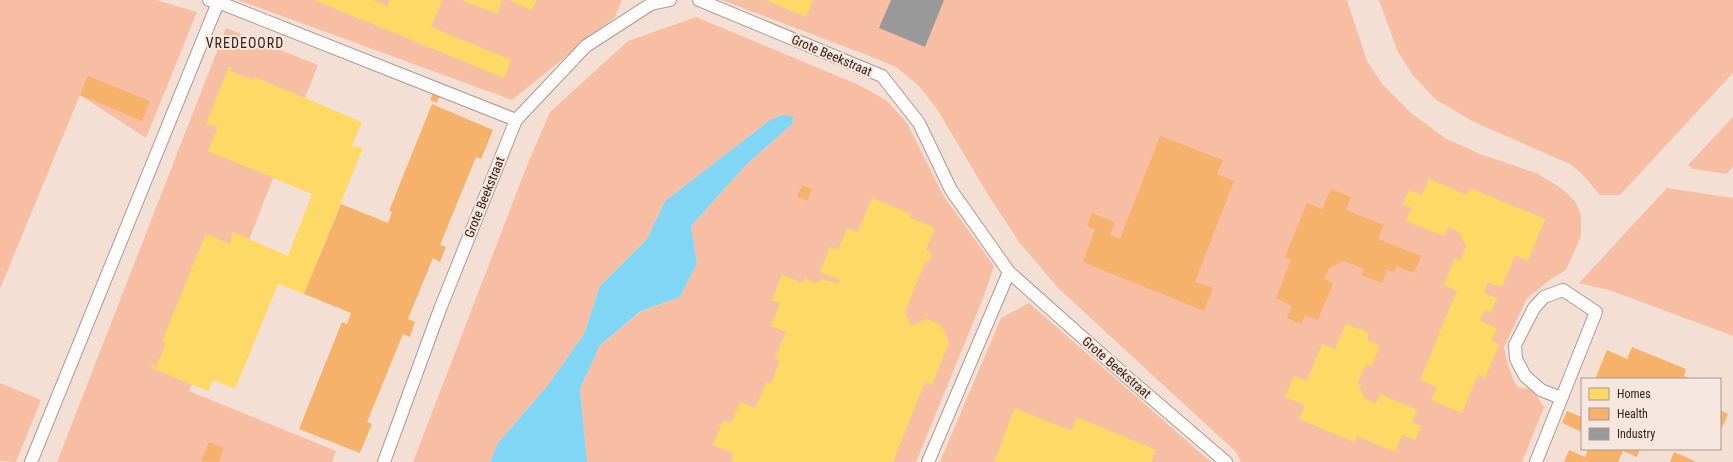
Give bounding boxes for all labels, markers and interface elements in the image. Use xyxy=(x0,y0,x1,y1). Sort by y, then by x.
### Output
street label: Grote Beekstraat xyxy=(789,32,874,79)
district label: VREDEOORD xyxy=(206,35,284,51)
street label: Grote Beekstraat xyxy=(461,154,508,240)
street label: Grote Beekstraat xyxy=(1079,334,1154,401)
legend xyxy=(1581,378,1721,450)
text: Homes xyxy=(1617,387,1651,401)
text: Health xyxy=(1617,407,1648,421)
text: Industry xyxy=(1617,427,1655,441)

